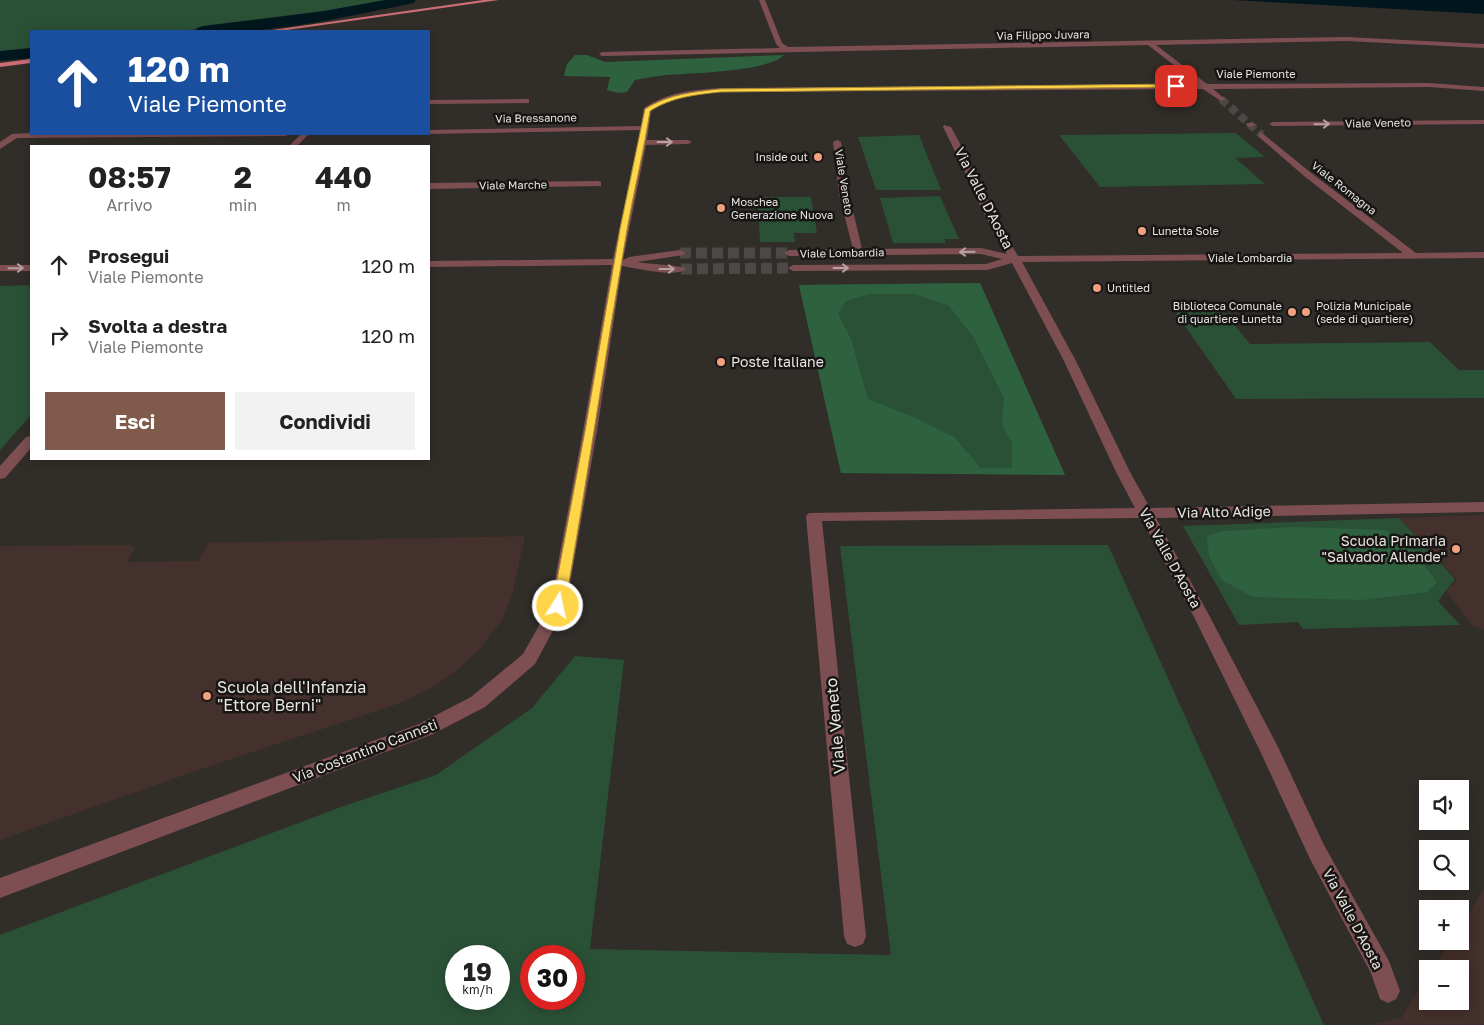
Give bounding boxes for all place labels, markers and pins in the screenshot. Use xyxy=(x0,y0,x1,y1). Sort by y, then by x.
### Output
pin xyxy=(1155,65,1197,107)
place label: Inside out xyxy=(755,150,808,163)
marker: Inside out xyxy=(812,151,824,163)
place label: Moschea Generazione Nuova xyxy=(731,195,833,221)
marker: Moschea Generazione Nuova xyxy=(715,202,727,214)
place label: Lunetta Sole xyxy=(1152,224,1219,237)
marker: Lunetta Sole xyxy=(1136,225,1148,237)
place label: Untitled xyxy=(1107,281,1150,294)
marker: Untitled xyxy=(1091,282,1103,294)
place label: Biblioteca Comunale di quartiere Lunetta xyxy=(1173,299,1282,325)
place label: Polizia Municipale (sede di quartiere) xyxy=(1316,299,1413,325)
marker: Biblioteca Comunale di quartiere Lunetta xyxy=(1286,306,1298,318)
marker: Polizia Municipale (sede di quartiere) xyxy=(1300,306,1312,318)
place label: Poste Italiane xyxy=(731,353,824,370)
marker: Poste Italiane xyxy=(715,356,727,368)
place label: Scuola Primaria "Salvador Allende" xyxy=(1321,532,1446,565)
marker: Scuola Primaria "Salvador Allende" xyxy=(1450,543,1462,555)
place label: Scuola dell'Infanzia "Ettore Berni" xyxy=(217,677,366,715)
marker: Scuola dell'Infanzia "Ettore Berni" xyxy=(201,690,213,702)

